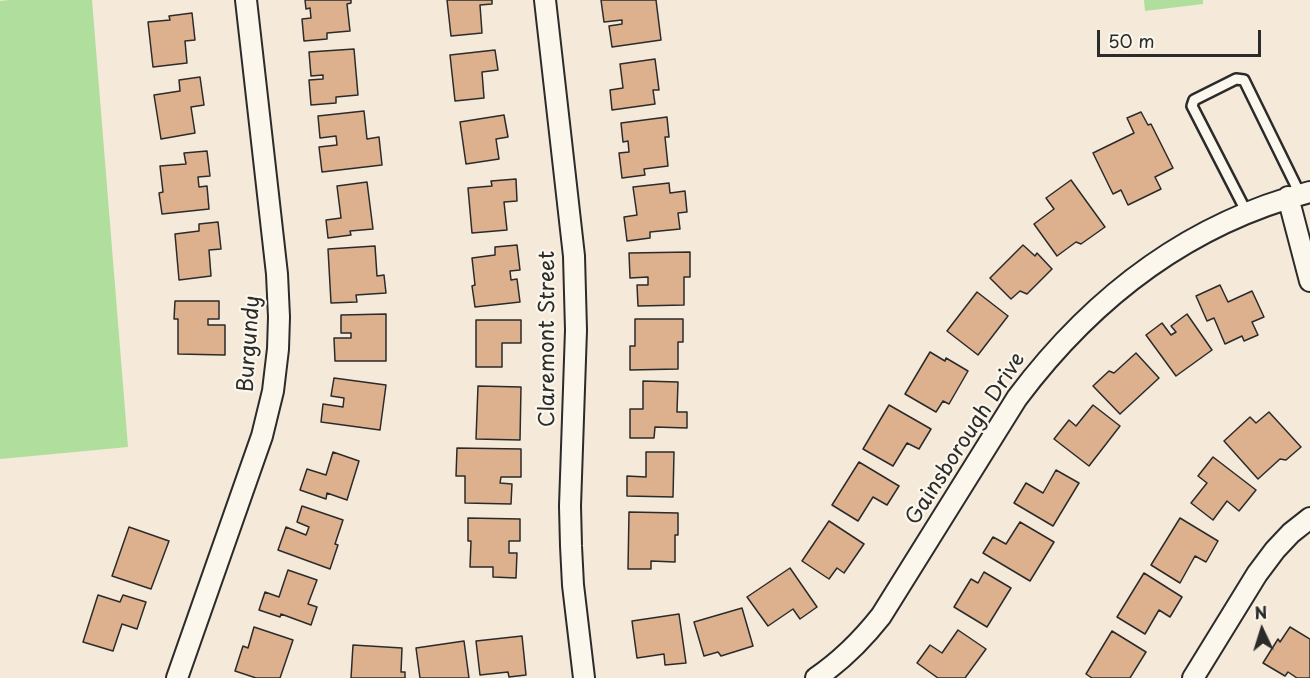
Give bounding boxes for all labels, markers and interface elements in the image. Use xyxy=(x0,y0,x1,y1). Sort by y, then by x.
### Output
scale bar xyxy=(1100,18,1264,56)
text: 50 m xyxy=(1108,27,1155,54)
street label: Claremont Street xyxy=(535,251,561,427)
street label: Burgundy xyxy=(234,295,266,393)
street label: Gainsborough Drive xyxy=(901,348,1031,530)
north arrow xyxy=(1232,600,1292,660)
text: N xyxy=(1254,600,1268,624)

